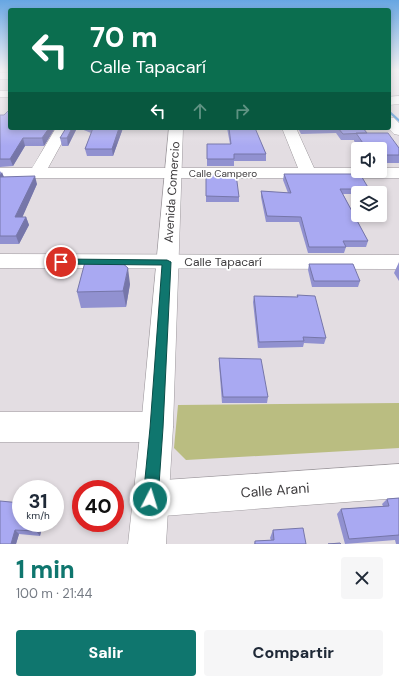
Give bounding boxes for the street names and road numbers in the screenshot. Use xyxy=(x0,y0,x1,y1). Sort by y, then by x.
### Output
street label: Avenida Comercio xyxy=(160,141,184,243)
street label: Calle Campero xyxy=(189,167,257,180)
street label: Calle Tapacarí xyxy=(184,254,262,270)
street label: Calle Arani xyxy=(240,479,310,501)

